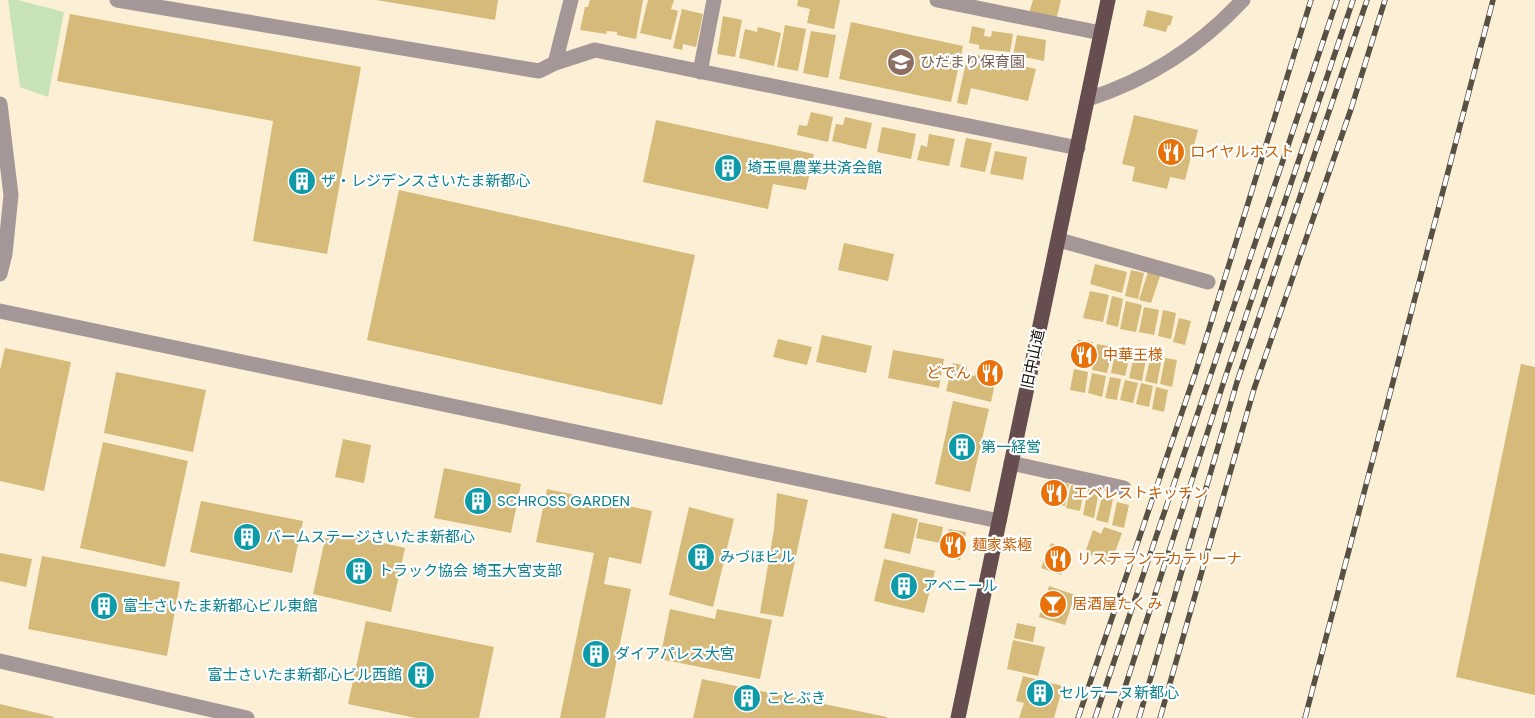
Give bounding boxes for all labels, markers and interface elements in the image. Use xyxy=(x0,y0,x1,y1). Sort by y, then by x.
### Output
school or university icon: ひだまり保育園 xyxy=(886,47,916,77)
place label: ひだまり保育園 xyxy=(920,51,1025,72)
restaurant icon: ロイヤルホスト xyxy=(1156,137,1186,167)
place label: ロイヤルホスト xyxy=(1190,141,1295,162)
building icon: 埼玉県農業共済会館 xyxy=(713,153,743,183)
place label: 埼玉県農業共済会館 xyxy=(747,157,882,178)
building icon: ザ・レジデンスさいたま新都心 xyxy=(287,166,317,196)
place label: ザ・レジデンスさいたま新都心 xyxy=(321,170,530,191)
street label: 旧中山道 xyxy=(1016,327,1049,390)
restaurant icon: 中華王様 xyxy=(1069,340,1099,370)
place label: 中華王様 xyxy=(1103,344,1163,365)
restaurant icon: どでん xyxy=(975,358,1005,388)
place label: どでん xyxy=(926,362,971,383)
building icon: 第一経営 xyxy=(947,432,977,462)
place label: 第一経営 xyxy=(981,436,1041,457)
restaurant icon: エベレストキッチン xyxy=(1039,478,1069,508)
place label: エベレストキッチン xyxy=(1073,482,1208,503)
building icon: SCHROSS GARDEN xyxy=(463,486,493,516)
place label: SCHROSS GARDEN xyxy=(497,490,630,511)
building icon: バームステージさいたま新都心 xyxy=(232,522,262,552)
place label: バームステージさいたま新都心 xyxy=(266,526,475,547)
restaurant icon: 麺家紫極 xyxy=(938,530,968,560)
place label: 麺家紫極 xyxy=(972,534,1032,555)
building icon: みづほビル xyxy=(686,542,716,572)
restaurant icon: リステランテカテリーナ xyxy=(1043,544,1073,574)
place label: みづほビル xyxy=(720,546,795,567)
place label: リステランテカテリーナ xyxy=(1077,548,1242,569)
building icon: トラック協会 埼玉大宮支部 xyxy=(344,556,374,586)
place label: トラック協会 埼玉大宮支部 xyxy=(378,560,562,581)
building icon: アベニール xyxy=(889,571,919,601)
place label: アベニール xyxy=(923,575,998,596)
bar icon: 居酒屋たくみ xyxy=(1038,589,1068,619)
building icon: 富士さいたま新都心ビル東館 xyxy=(89,591,119,621)
place label: 居酒屋たくみ xyxy=(1072,593,1163,614)
place label: 富士さいたま新都心ビル東館 xyxy=(123,595,318,616)
building icon: ダイアパレス大宮 xyxy=(581,639,611,669)
place label: ダイアパレス大宮 xyxy=(615,643,735,664)
building icon: 富士さいたま新都心ビル西館 xyxy=(406,660,436,690)
place label: 富士さいたま新都心ビル西館 xyxy=(207,664,402,685)
building icon: セルテーヌ新都心 xyxy=(1025,678,1055,708)
place label: セルテーヌ新都心 xyxy=(1059,682,1179,703)
building icon: ことぶき xyxy=(732,683,762,713)
place label: ことぶき xyxy=(766,687,826,708)

